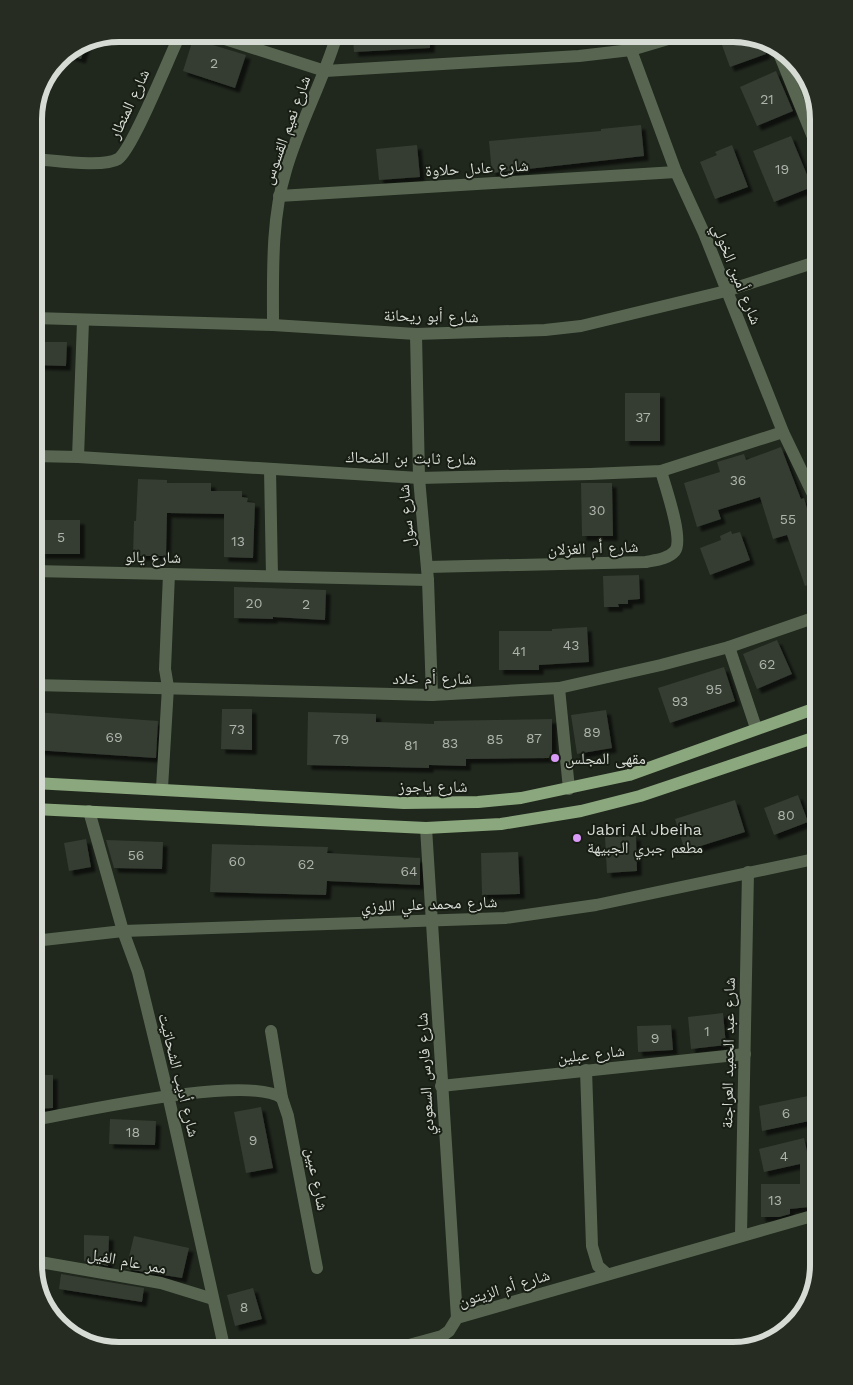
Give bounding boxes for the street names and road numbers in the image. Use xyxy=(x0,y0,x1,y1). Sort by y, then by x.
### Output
street label: شارع المنطار xyxy=(104,66,154,143)
street label: شارع نعيم القسوس xyxy=(258,73,315,187)
street label: شارع عادل حلاوة xyxy=(425,156,529,181)
street label: شارع أمين الخولي xyxy=(705,221,766,328)
street label: شارع أبو ريحانة xyxy=(383,306,479,327)
street label: شارع ثابت بن الضحاك xyxy=(345,447,477,470)
street label: شارع سول xyxy=(394,483,419,548)
street label: شارع أم الغزلان xyxy=(547,537,639,560)
street label: شارع يالو xyxy=(125,547,181,568)
street label: شارع أم خلاد xyxy=(392,669,472,689)
street label: شارع ياجوز xyxy=(397,777,468,797)
street label: شارع محمد علي اللوزي xyxy=(360,892,498,919)
street label: شارع عبد الحميد العراجنة xyxy=(717,977,740,1129)
street label: شارع أديب الشحاتيت xyxy=(153,1011,204,1139)
street label: شارع فارس السعودي xyxy=(412,1012,441,1136)
street label: شارع عبلين xyxy=(556,1041,626,1068)
street label: شارع عبين xyxy=(301,1146,332,1212)
street label: ممر عام الفيل xyxy=(86,1244,168,1279)
street label: شارع أم الزيتون xyxy=(456,1265,552,1312)

